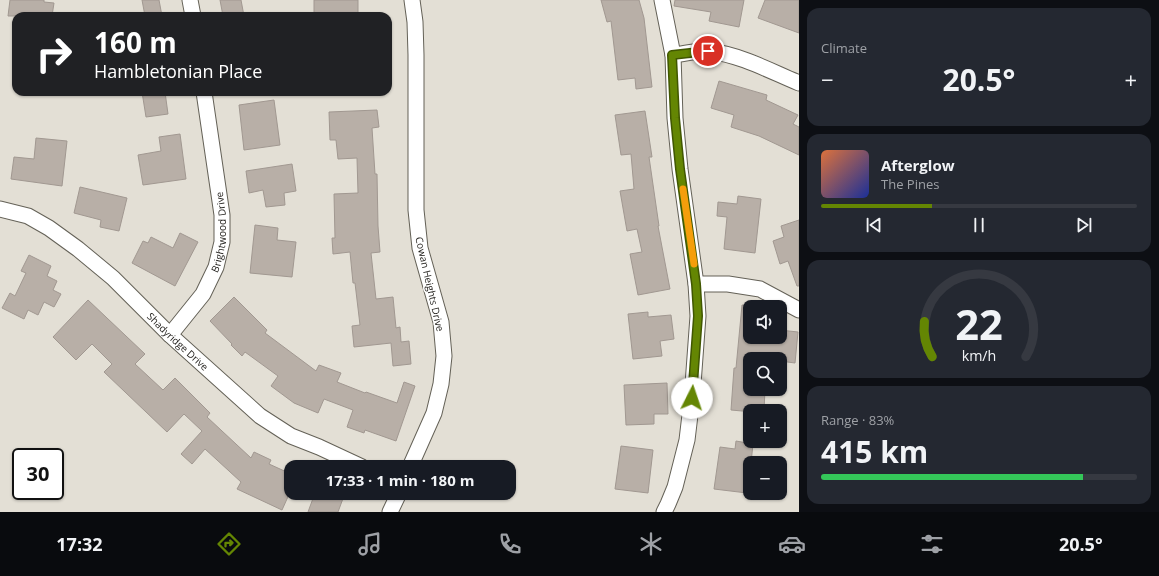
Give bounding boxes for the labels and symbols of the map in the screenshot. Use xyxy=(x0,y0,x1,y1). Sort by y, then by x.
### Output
pin xyxy=(691,34,725,68)
street label: Brightwood Drive xyxy=(207,191,229,275)
street label: Cowan Heights Drive xyxy=(412,235,448,333)
street label: Shadyridge Drive xyxy=(144,309,212,374)
position arrow xyxy=(671,377,713,419)
speed limit sign: 30 xyxy=(12,448,64,500)

